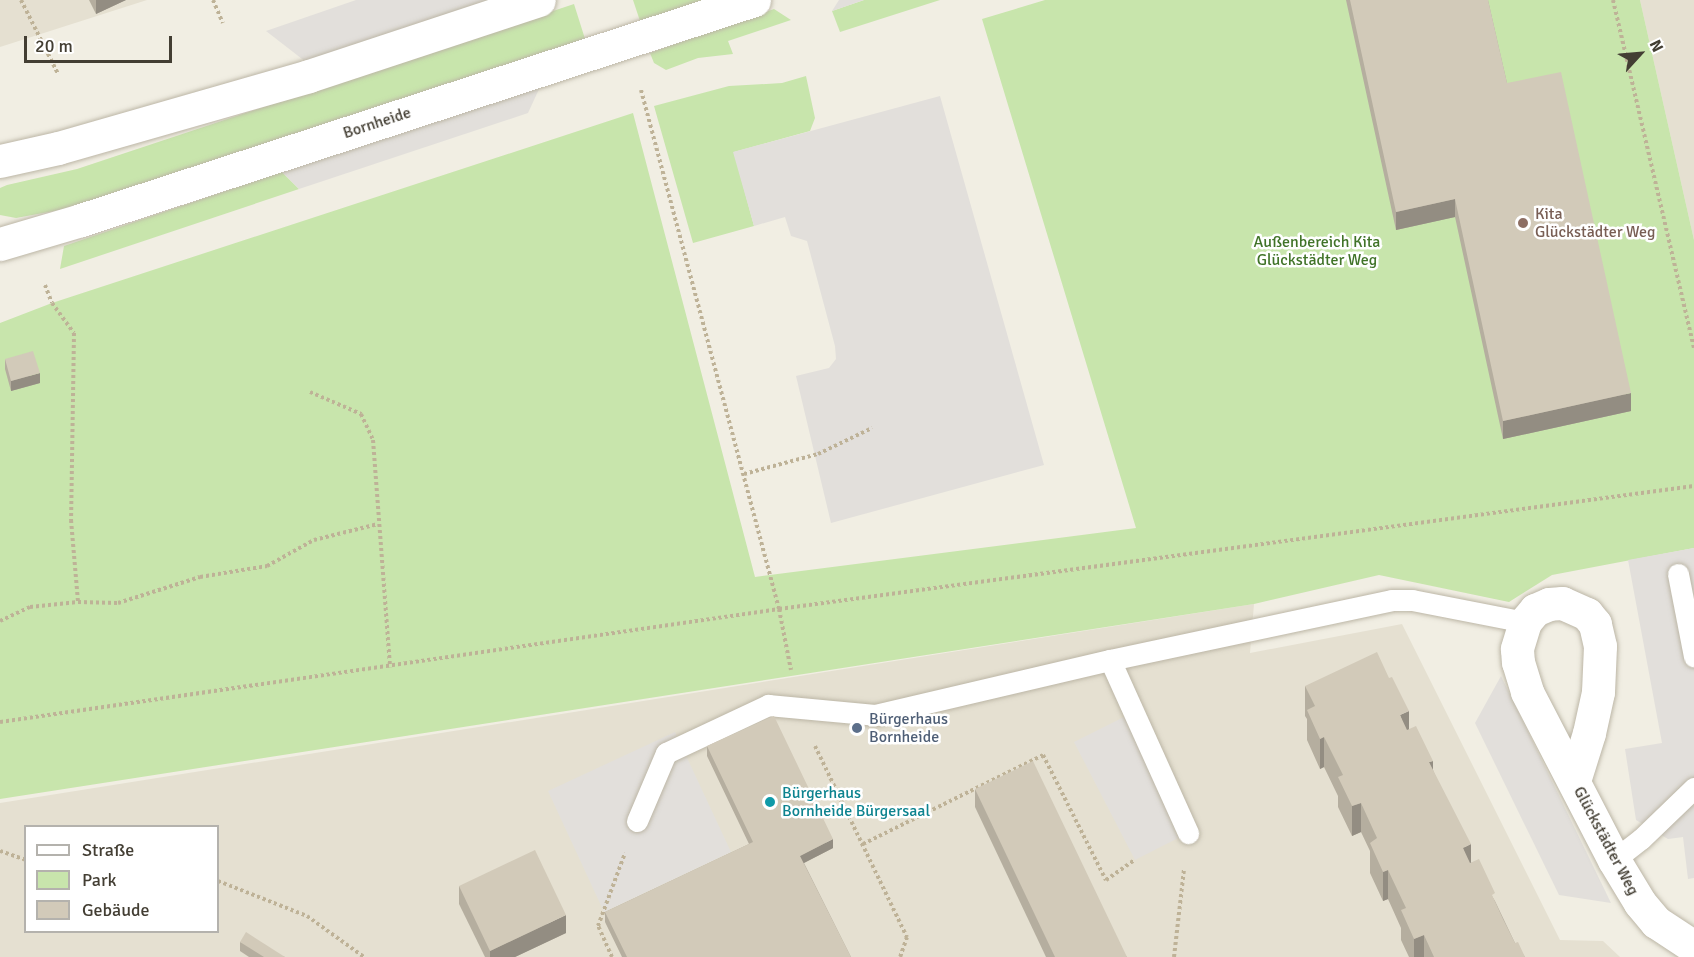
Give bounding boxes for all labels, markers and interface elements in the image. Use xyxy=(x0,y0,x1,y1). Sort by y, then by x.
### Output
scale bar xyxy=(27,24,176,62)
north arrow xyxy=(1610,24,1670,84)
text: 20 m xyxy=(35,35,73,57)
text: N xyxy=(1645,37,1668,55)
street label: Bornheide xyxy=(341,103,413,143)
place label: Kita Glückstädter Weg xyxy=(1535,204,1656,242)
marker: Kita Glückstädter Weg xyxy=(1516,216,1530,230)
park label: Außenbereich Kita Glückstädter Weg xyxy=(1254,232,1380,270)
place label: Bürgerhaus Bornheide xyxy=(869,709,948,747)
marker: Bürgerhaus Bornheide xyxy=(850,721,864,735)
place label: Bürgerhaus Bornheide Bürgersaal xyxy=(782,783,930,821)
street label: Glückstädter Weg xyxy=(1569,783,1643,899)
marker: Bürgerhaus Bornheide Bürgersaal xyxy=(763,795,777,809)
legend xyxy=(24,825,219,933)
text: Straße xyxy=(82,839,134,861)
text: Park xyxy=(82,869,117,891)
text: Gebäude xyxy=(82,899,150,921)

